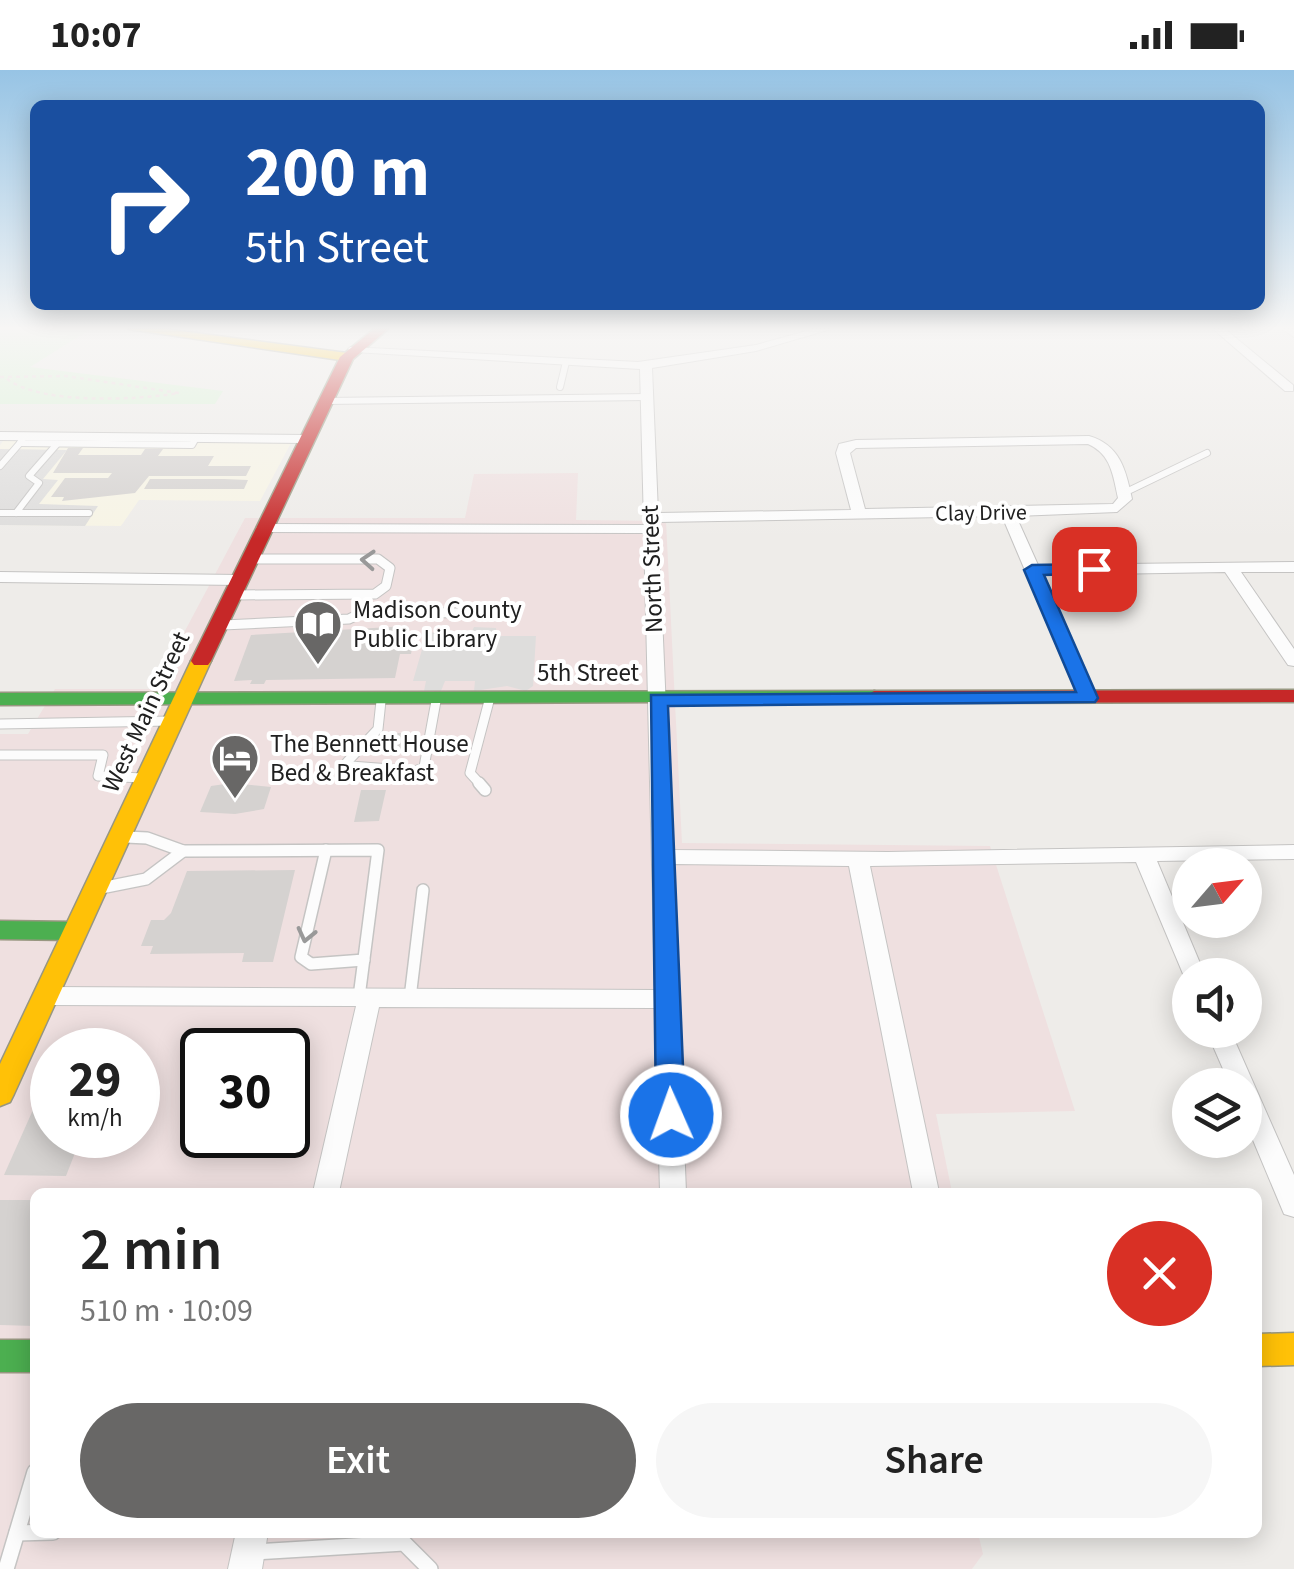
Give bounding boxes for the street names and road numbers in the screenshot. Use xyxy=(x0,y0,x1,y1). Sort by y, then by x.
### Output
street label: Clay Drive xyxy=(935,496,1027,530)
street label: North Street xyxy=(632,504,672,634)
street label: West Main Street xyxy=(93,625,199,798)
street label: 5th Street xyxy=(537,655,640,691)

